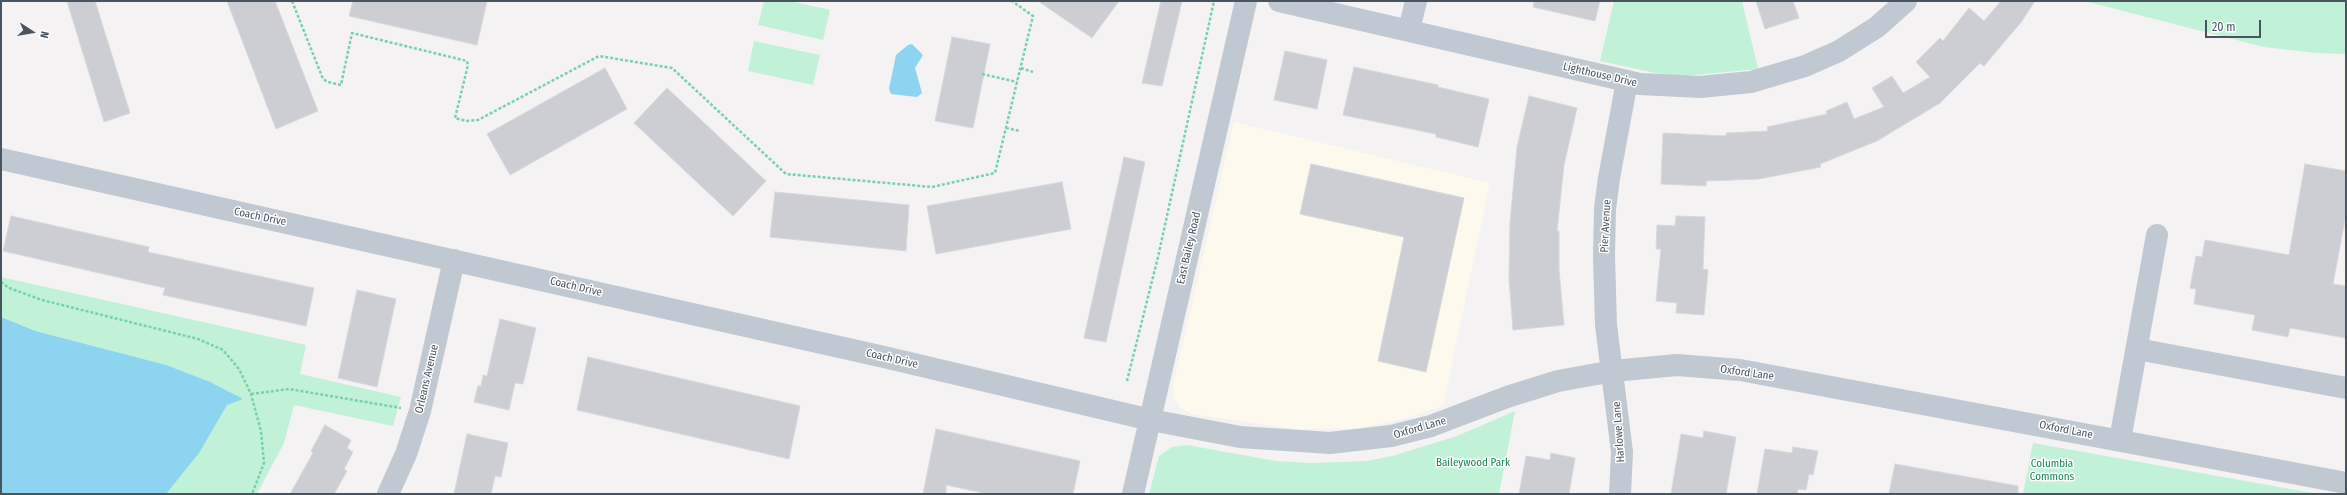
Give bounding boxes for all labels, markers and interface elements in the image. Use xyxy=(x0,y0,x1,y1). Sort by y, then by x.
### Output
north arrow xyxy=(12,12,52,52)
scale bar xyxy=(2207,12,2263,38)
text: 20 m xyxy=(2212,20,2236,34)
text: N xyxy=(37,30,51,39)
street label: Lighthouse Drive xyxy=(1562,60,1638,90)
street label: Pier Avenue xyxy=(1598,199,1614,253)
street label: Coach Drive xyxy=(233,205,287,229)
street label: East Bailey Road xyxy=(1174,210,1204,286)
street label: Coach Drive xyxy=(549,275,603,299)
street label: Orleans Avenue xyxy=(413,343,441,415)
street label: Coach Drive xyxy=(865,347,919,371)
street label: Oxford Lane xyxy=(1719,363,1775,383)
street label: Harlowe Lane xyxy=(1610,401,1628,463)
street label: Oxford Lane xyxy=(1392,414,1448,442)
street label: Oxford Lane xyxy=(2038,418,2094,442)
park label: Baileywood Park xyxy=(1436,456,1510,470)
park label: Columbia Commons xyxy=(2030,457,2074,483)

